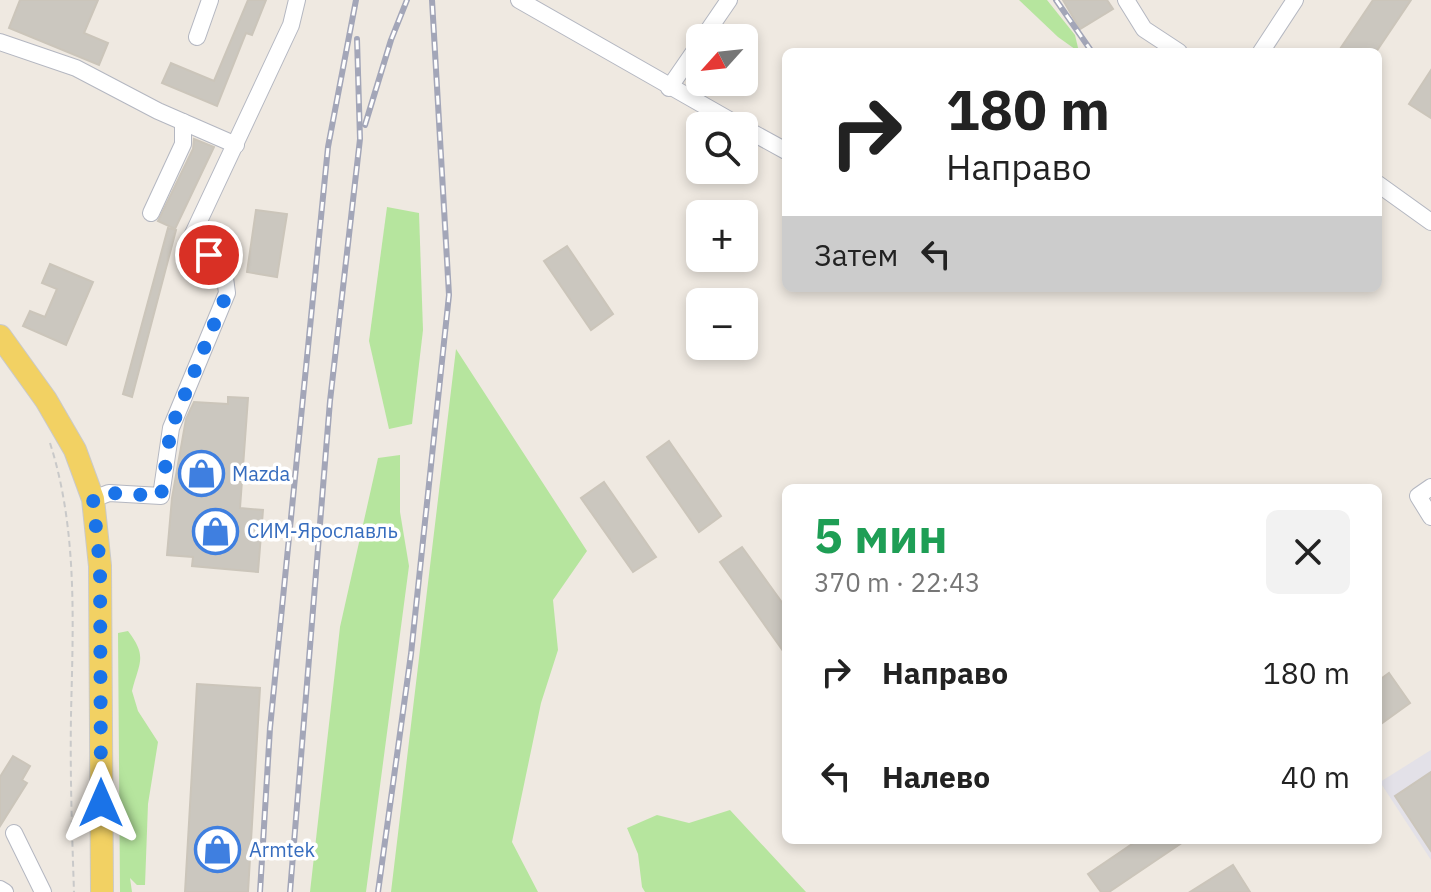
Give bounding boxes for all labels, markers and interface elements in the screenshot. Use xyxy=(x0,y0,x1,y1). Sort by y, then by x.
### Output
north arrow xyxy=(686,24,758,96)
map controls xyxy=(686,24,758,360)
text: 180 m xyxy=(946,73,1110,145)
icon: right xyxy=(814,80,918,184)
button: search xyxy=(686,112,758,184)
text: Направо xyxy=(946,143,1092,190)
button: + xyxy=(686,200,758,272)
pin xyxy=(175,221,243,289)
icon: left xyxy=(914,232,958,276)
icon: arrive xyxy=(187,233,231,277)
text: Затем xyxy=(814,235,898,274)
button: − xyxy=(686,288,758,360)
shop icon: Mazda xyxy=(177,450,225,498)
place label: Mazda xyxy=(232,460,291,487)
text: 5 мин xyxy=(814,504,948,566)
shop icon: СИМ-Ярославль xyxy=(192,507,240,555)
button: close xyxy=(1266,510,1350,594)
place label: СИМ-Ярославль xyxy=(247,517,398,544)
text: 370 m · 22:43 xyxy=(814,565,980,599)
icon: right xyxy=(814,650,858,694)
text: Направо xyxy=(882,653,1008,692)
text: 180 m xyxy=(1263,653,1350,692)
icon: left xyxy=(814,754,858,798)
text: Налево xyxy=(882,757,990,796)
text: 40 m xyxy=(1281,757,1350,796)
position arrow xyxy=(59,761,143,845)
shop icon: Armtek xyxy=(194,826,242,874)
place label: Armtek xyxy=(249,836,316,863)

